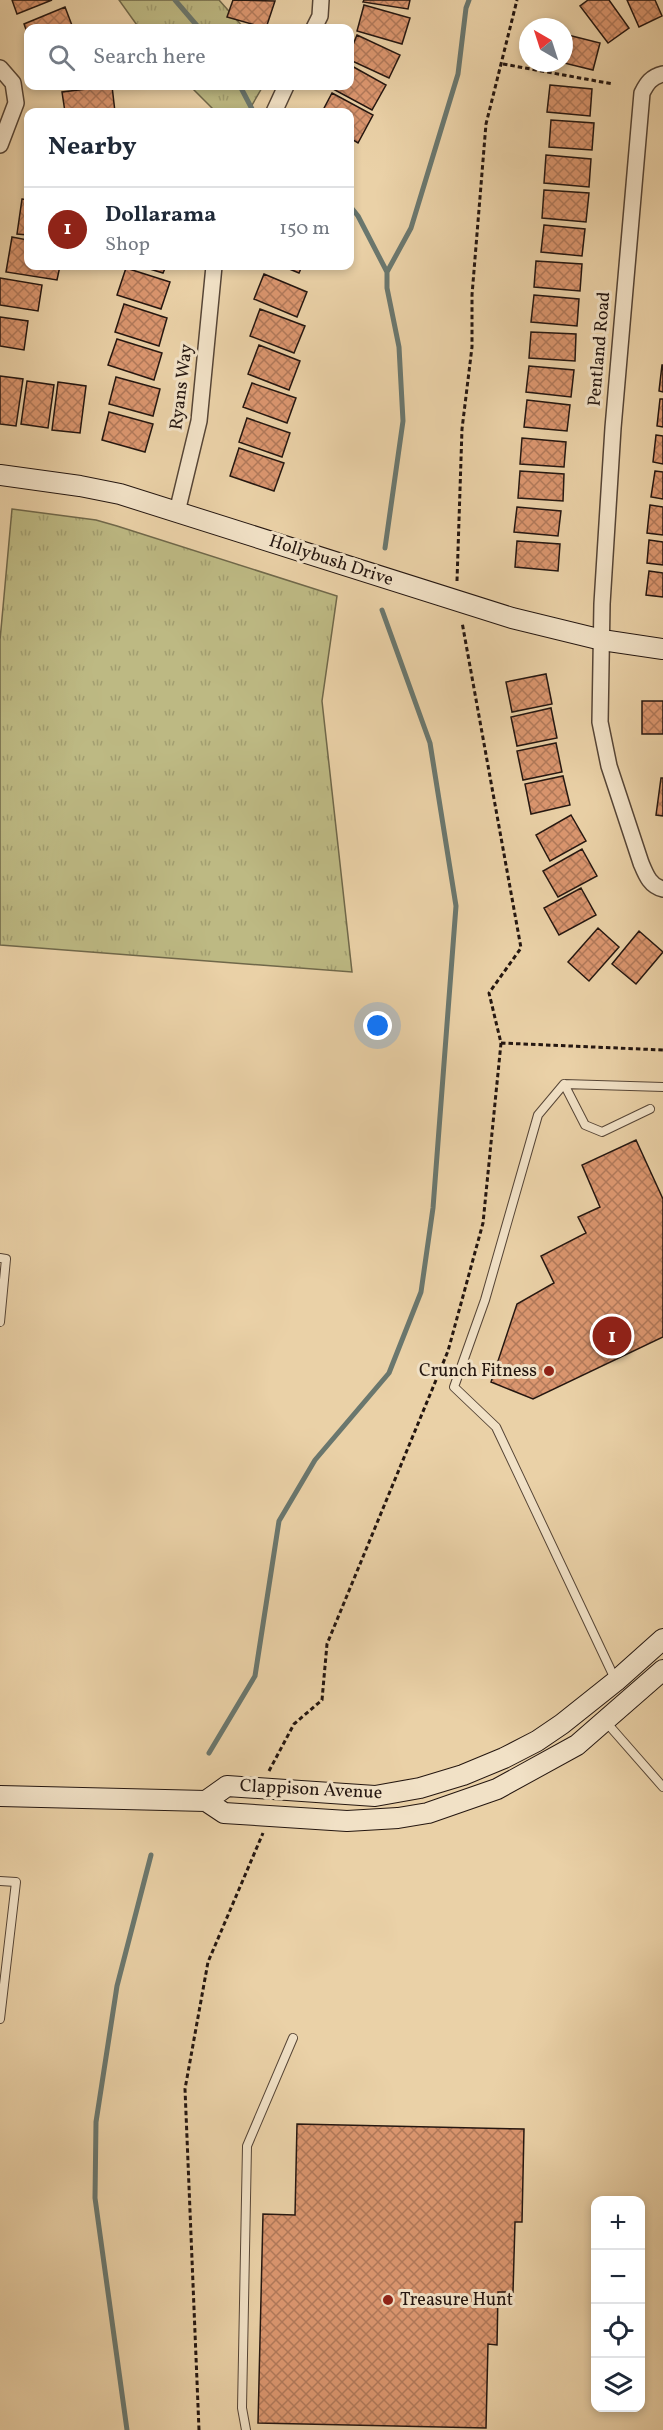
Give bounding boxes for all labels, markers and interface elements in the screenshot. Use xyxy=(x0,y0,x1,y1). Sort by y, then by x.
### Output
north arrow xyxy=(519,18,573,72)
search box xyxy=(24,24,354,90)
icon: search xyxy=(45,41,78,74)
text: Search here xyxy=(93,42,206,73)
text: Nearby xyxy=(48,129,137,165)
text: Dollarama xyxy=(105,200,216,231)
text: 1 xyxy=(63,215,72,243)
text: 150 m xyxy=(279,215,330,243)
text: Shop xyxy=(105,231,150,259)
street label: Pentland Road xyxy=(583,291,617,407)
street label: Ryans Way xyxy=(164,342,200,432)
street label: Hollybush Drive xyxy=(266,529,396,593)
your location xyxy=(363,1011,392,1040)
pin: 1 xyxy=(592,1314,632,1358)
place label: Crunch Fitness xyxy=(419,1359,537,1384)
marker: Crunch Fitness xyxy=(542,1364,556,1378)
street label: Clappison Avenue xyxy=(239,1774,383,1806)
map controls xyxy=(591,2196,645,2412)
button: + xyxy=(591,2196,645,2250)
button: − xyxy=(591,2250,645,2304)
place label: Treasure Hunt xyxy=(400,2288,513,2313)
marker: Treasure Hunt xyxy=(381,2293,395,2307)
button: locate xyxy=(591,2304,645,2358)
button: layers xyxy=(591,2358,645,2412)

